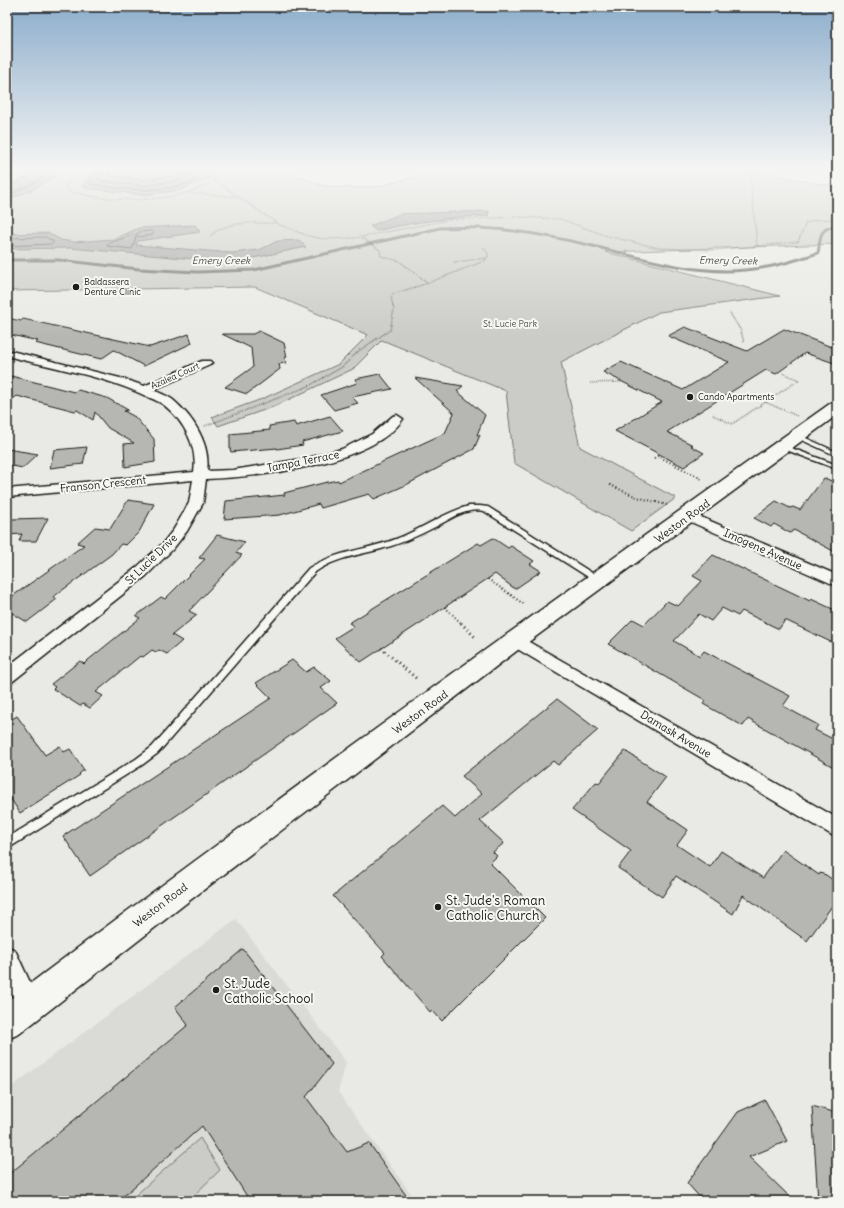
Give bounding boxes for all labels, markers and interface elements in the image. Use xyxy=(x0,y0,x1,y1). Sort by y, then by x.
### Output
water label: Emery Creek xyxy=(699,253,758,268)
water label: Emery Creek xyxy=(192,254,251,267)
place label: Baldassera Denture Clinic xyxy=(84,276,141,297)
marker: Baldassera Denture Clinic xyxy=(71,282,81,292)
park label: St. Lucie Park xyxy=(483,318,537,329)
street label: Azalea Court xyxy=(149,360,201,391)
place label: Cando Apartments xyxy=(698,391,774,402)
marker: Cando Apartments xyxy=(685,392,695,402)
street label: Tampa Terrace xyxy=(266,447,340,475)
street label: Franson Crescent xyxy=(59,472,147,495)
street label: Weston Road xyxy=(652,496,713,546)
street label: Imogene Avenue xyxy=(722,525,804,573)
street label: St Lucie Drive xyxy=(122,531,180,587)
street label: Weston Road xyxy=(390,687,451,737)
street label: Damask Avenue xyxy=(638,707,714,761)
street label: Weston Road xyxy=(130,879,191,930)
place label: St. Jude's Roman Catholic Church xyxy=(446,892,546,924)
marker: St. Jude's Roman Catholic Church xyxy=(433,902,443,912)
place label: St. Jude Catholic School xyxy=(224,975,313,1007)
marker: St. Jude Catholic School xyxy=(211,985,221,995)

